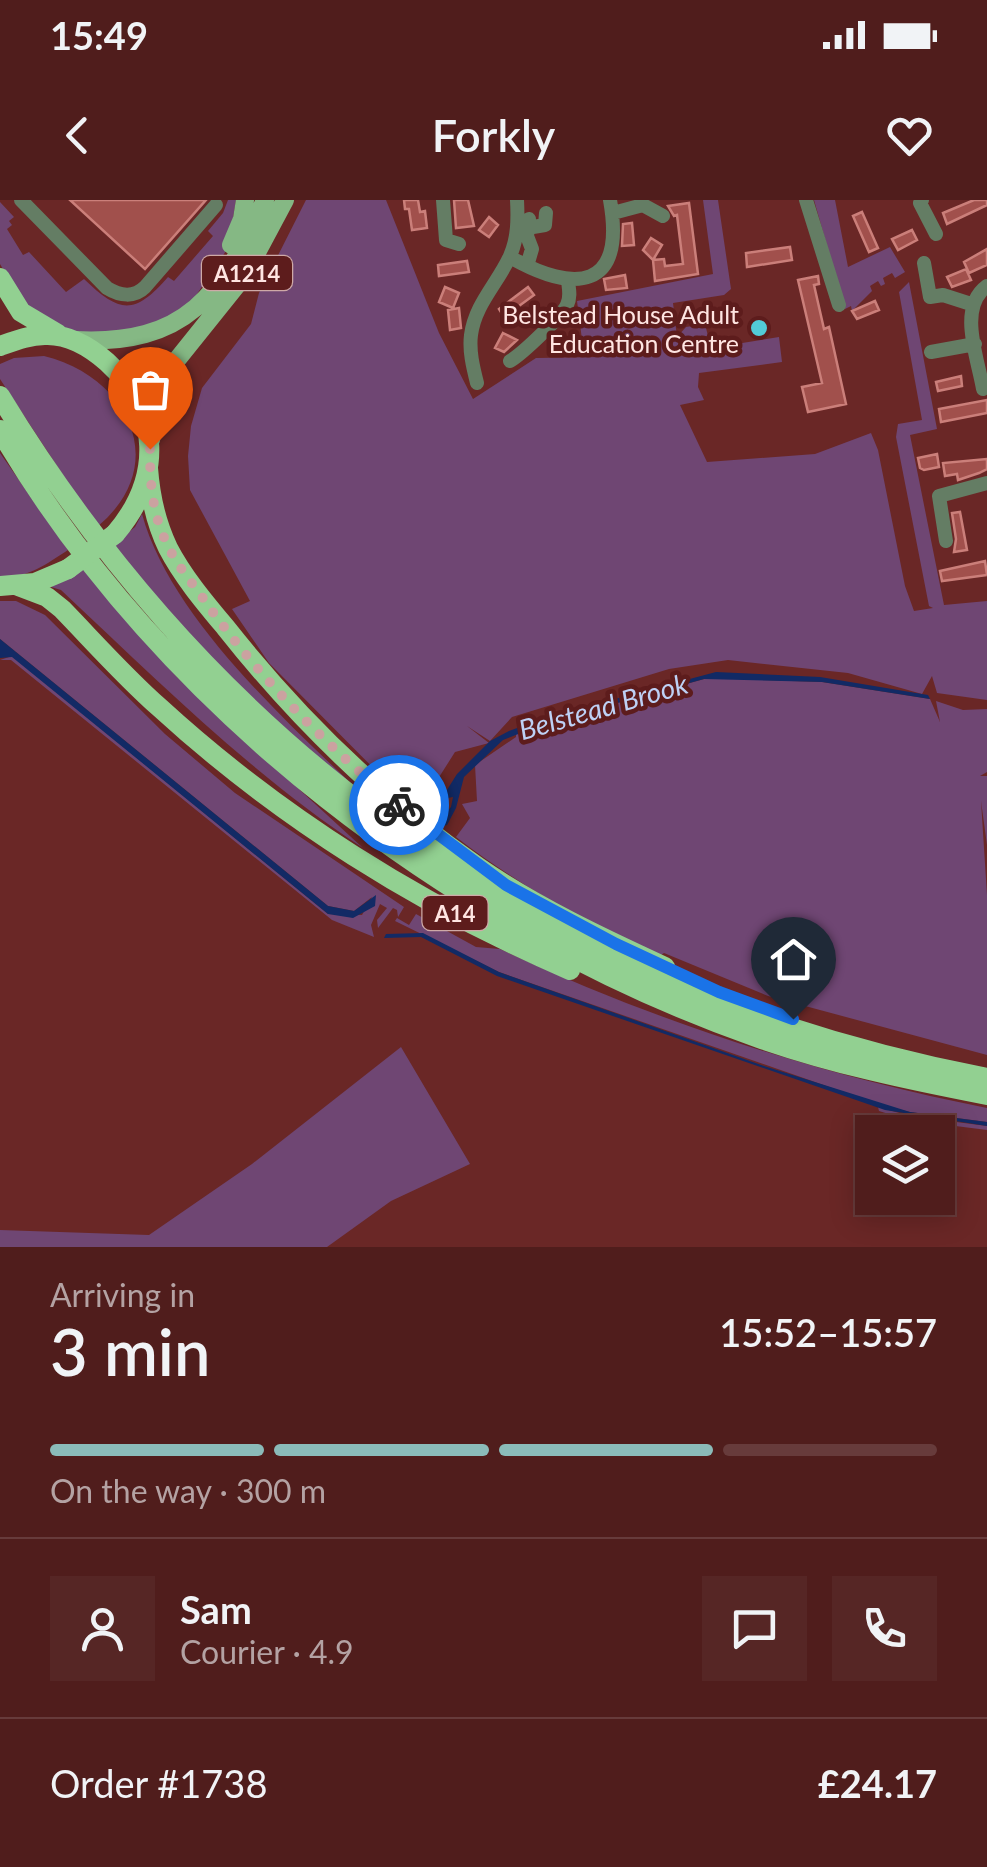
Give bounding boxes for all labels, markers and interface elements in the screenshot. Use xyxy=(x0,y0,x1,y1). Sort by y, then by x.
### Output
text: 15:49 xyxy=(50,12,148,58)
icon: back xyxy=(50,108,105,163)
text: Forkly xyxy=(432,108,555,162)
icon: heart xyxy=(882,108,937,163)
road number: A1214 xyxy=(202,256,292,290)
place label: Belstead House Adult Education Centre xyxy=(502,299,739,358)
marker: Belstead House Adult Education Centre xyxy=(748,317,770,339)
pin xyxy=(108,347,193,450)
icon: bag xyxy=(123,362,178,417)
water label: Belstead Brook xyxy=(515,665,692,746)
courier xyxy=(349,755,449,855)
icon: bike xyxy=(372,778,427,833)
road number: A14 xyxy=(422,896,488,930)
pin xyxy=(751,917,836,1020)
icon: home xyxy=(766,932,821,987)
map controls xyxy=(855,1115,955,1215)
button: layers xyxy=(855,1115,955,1215)
text: Arriving in xyxy=(50,1275,195,1314)
text: 15:52–15:57 xyxy=(719,1309,937,1355)
text: 3 min xyxy=(50,1312,210,1390)
text: On the way · 300 m xyxy=(50,1471,326,1510)
button: person xyxy=(50,1576,155,1681)
button: chat xyxy=(702,1576,807,1681)
button: phone xyxy=(832,1576,937,1681)
text: Sam xyxy=(180,1586,252,1632)
text: Courier · 4.9 xyxy=(180,1632,354,1671)
text: Order #1738 xyxy=(50,1760,267,1806)
text: £24.17 xyxy=(818,1760,937,1806)

